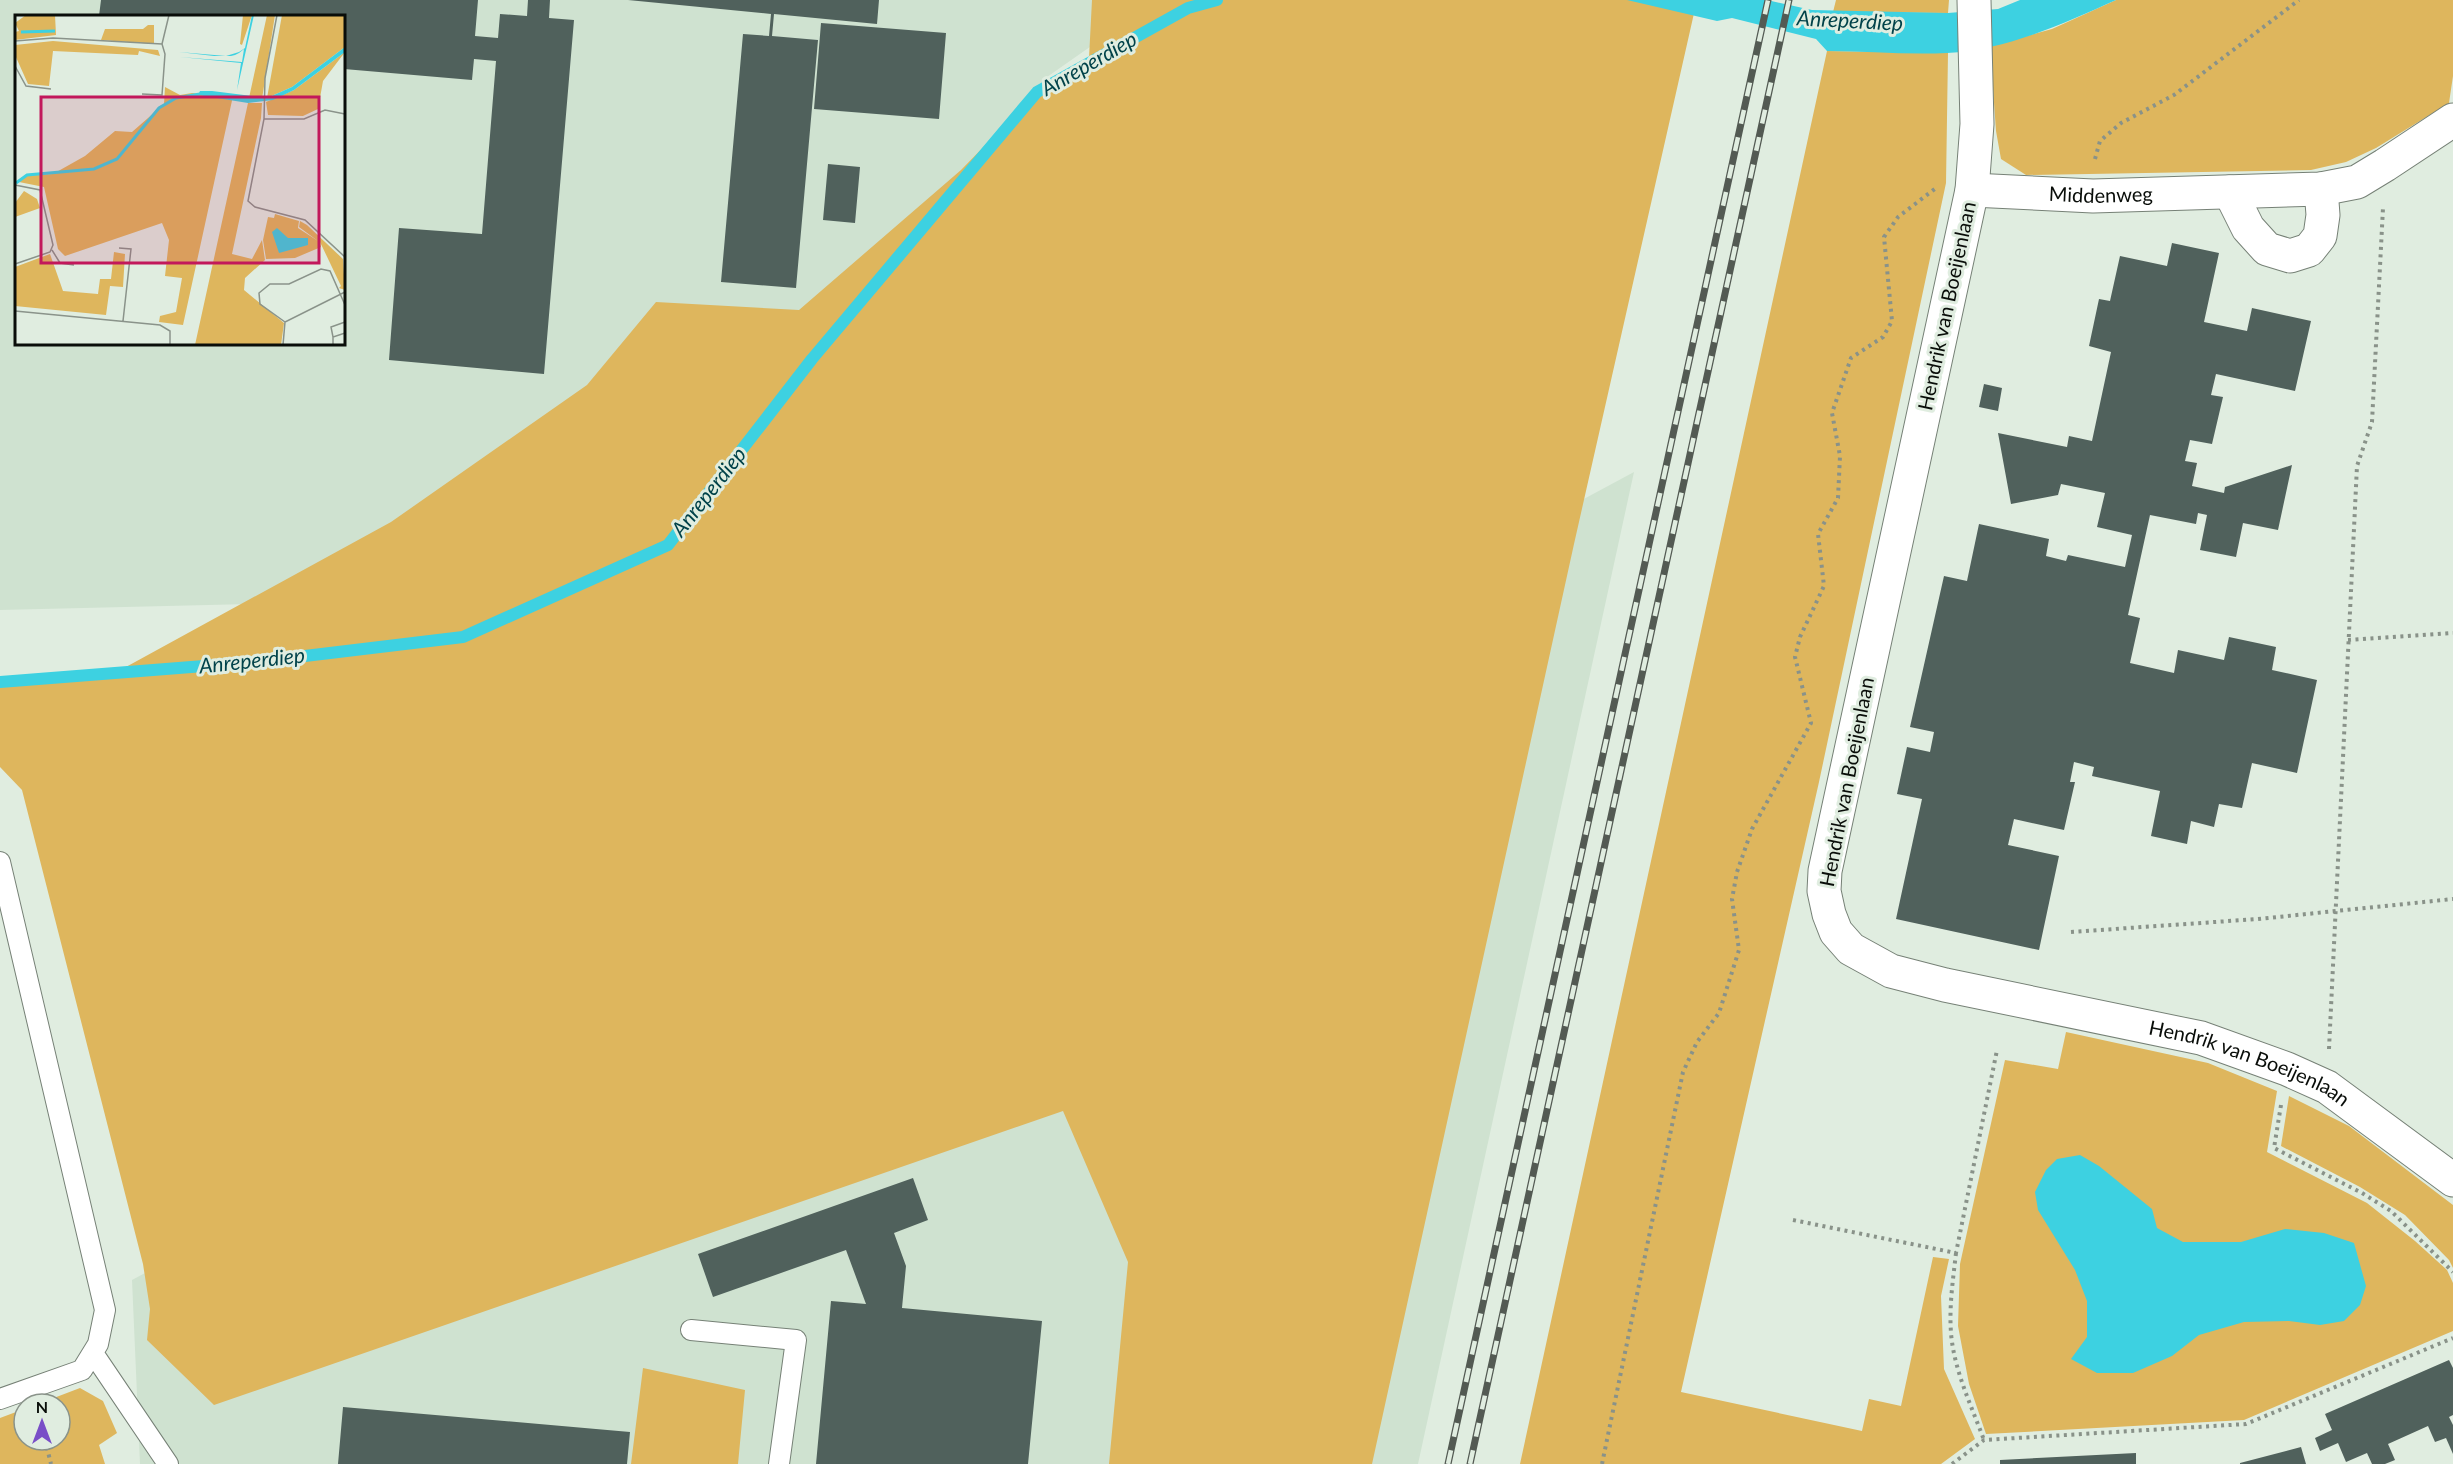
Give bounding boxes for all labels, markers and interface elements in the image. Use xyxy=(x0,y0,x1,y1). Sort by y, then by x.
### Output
water label: Anreperdiep xyxy=(1795,4,1904,35)
inset map xyxy=(15,15,345,345)
water label: Anreperdiep xyxy=(1035,25,1141,101)
street label: Middenweg xyxy=(2048,181,2153,207)
street label: Hendrik van Boeijenlaan xyxy=(1912,199,1980,412)
water label: Anreperdiep xyxy=(665,442,750,541)
water label: Anreperdiep xyxy=(197,642,306,678)
street label: Hendrik van Boeijenlaan xyxy=(1814,675,1878,889)
street label: Hendrik van Boeijenlaan xyxy=(2147,1015,2355,1111)
north arrow xyxy=(12,1392,72,1452)
text: N xyxy=(36,1397,48,1416)

